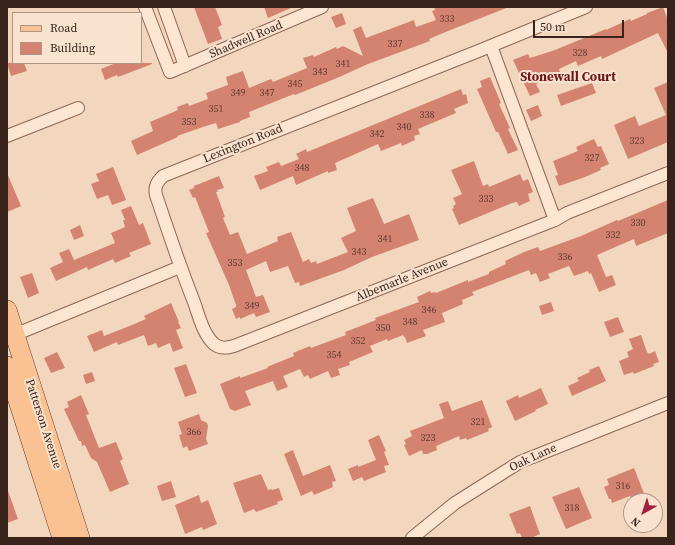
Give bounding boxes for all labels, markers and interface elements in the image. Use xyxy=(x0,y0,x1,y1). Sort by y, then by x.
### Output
legend xyxy=(12,12,142,64)
scale bar xyxy=(535,12,626,38)
house number: 333 xyxy=(440,13,454,25)
street label: Shadwell Road xyxy=(207,18,285,62)
text: 50 m xyxy=(540,19,566,35)
text: Road xyxy=(50,20,77,36)
house number: 337 xyxy=(388,38,402,50)
text: Building xyxy=(50,40,95,56)
house number: 328 xyxy=(573,47,587,59)
house number: 341 xyxy=(336,58,350,70)
house number: 343 xyxy=(313,66,327,78)
district label: Stonewall Court xyxy=(520,70,616,86)
house number: 345 xyxy=(288,78,302,90)
house number: 349 xyxy=(231,87,245,99)
house number: 347 xyxy=(260,87,274,99)
house number: 351 xyxy=(209,103,223,115)
house number: 338 xyxy=(420,109,434,121)
house number: 353 xyxy=(182,116,196,128)
house number: 340 xyxy=(397,121,411,133)
street label: Lexington Road xyxy=(201,122,285,166)
house number: 342 xyxy=(370,128,384,140)
house number: 323 xyxy=(630,135,644,147)
house number: 327 xyxy=(585,152,599,164)
house number: 348 xyxy=(295,162,309,174)
house number: 333 xyxy=(479,193,493,205)
house number: 330 xyxy=(631,217,645,229)
house number: 332 xyxy=(606,229,620,241)
house number: 341 xyxy=(378,233,392,245)
house number: 343 xyxy=(352,246,366,258)
house number: 336 xyxy=(558,251,572,263)
street label: Albemarle Avenue xyxy=(354,255,450,305)
house number: 353 xyxy=(228,257,242,269)
house number: 349 xyxy=(245,300,259,312)
house number: 346 xyxy=(422,304,436,316)
house number: 348 xyxy=(403,316,417,328)
house number: 350 xyxy=(376,322,390,334)
house number: 352 xyxy=(351,335,365,347)
house number: 354 xyxy=(327,349,341,361)
street label: Patterson Avenue xyxy=(22,377,64,471)
house number: 321 xyxy=(471,416,485,428)
house number: 366 xyxy=(187,426,201,438)
house number: 323 xyxy=(421,432,435,444)
street label: Oak Lane xyxy=(507,441,559,475)
house number: 316 xyxy=(616,480,630,492)
north arrow xyxy=(623,493,663,533)
house number: 318 xyxy=(565,502,579,514)
text: N xyxy=(628,514,644,530)

